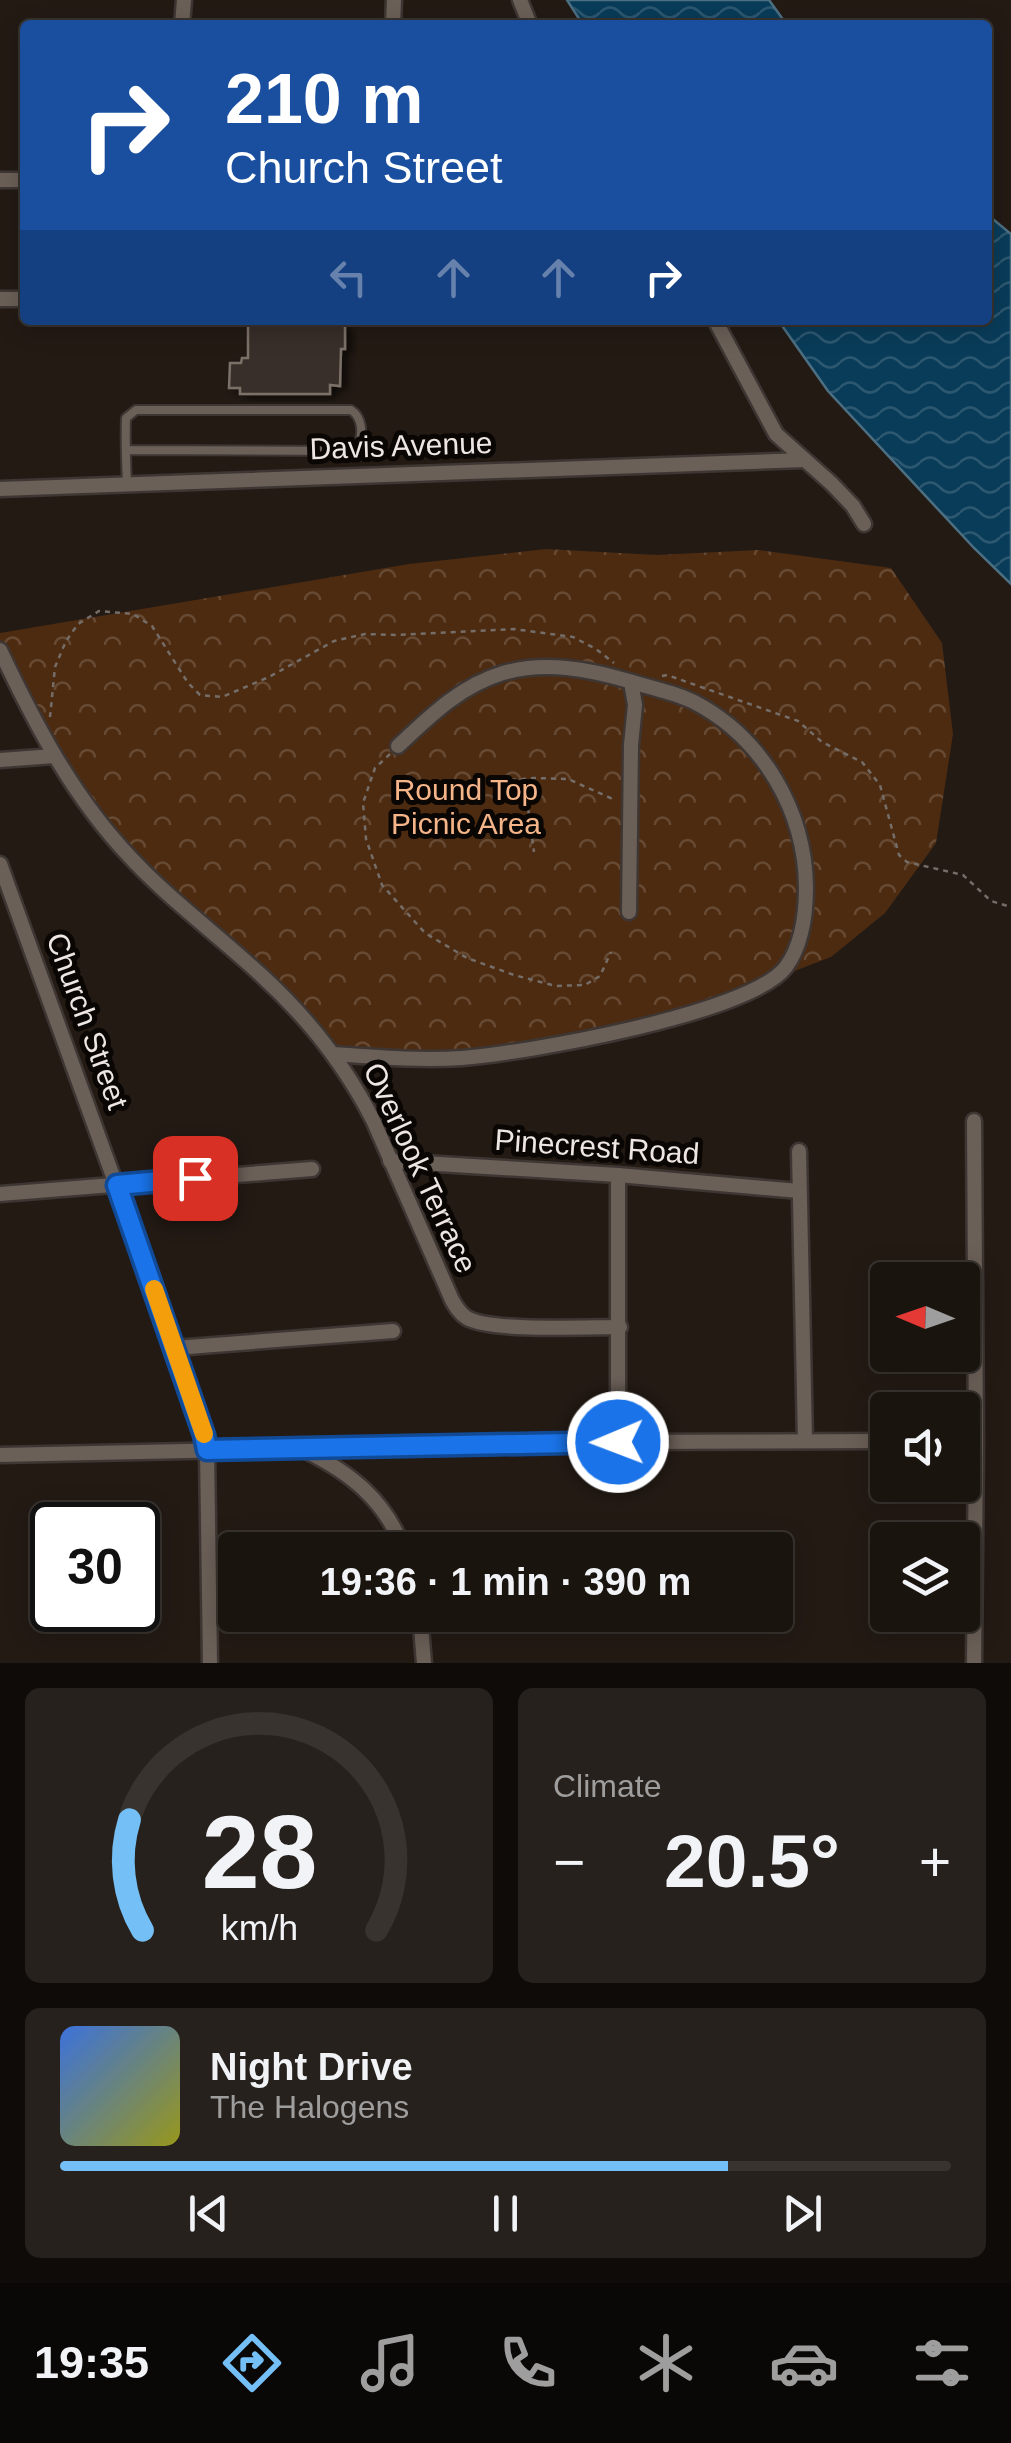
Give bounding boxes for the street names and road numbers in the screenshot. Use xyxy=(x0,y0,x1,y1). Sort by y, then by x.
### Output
street label: Davis Avenue xyxy=(309,426,493,465)
street label: Church Street xyxy=(40,928,135,1114)
street label: Overlook Terrace xyxy=(357,1058,484,1278)
street label: Pinecrest Road xyxy=(494,1123,700,1170)

